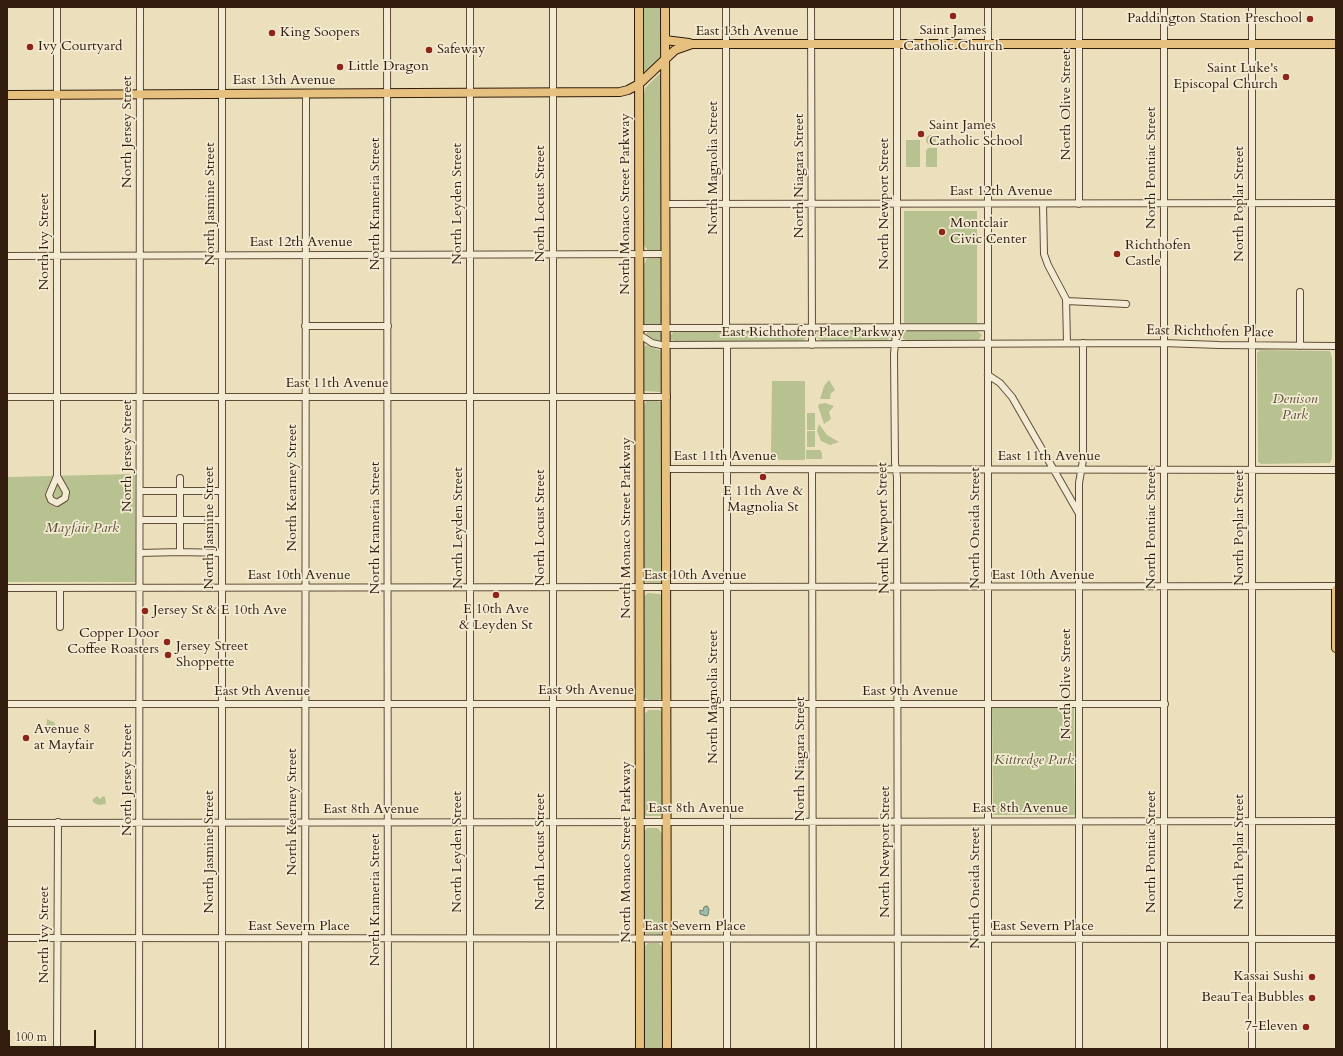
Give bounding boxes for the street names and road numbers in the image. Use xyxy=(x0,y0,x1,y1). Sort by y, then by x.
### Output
street label: East 13th Avenue xyxy=(695,24,799,40)
street label: North Olive Street xyxy=(1059,50,1075,160)
street label: East 13th Avenue xyxy=(232,73,336,89)
street label: North Jersey Street xyxy=(120,76,136,188)
street label: North Magnolia Street xyxy=(706,101,722,235)
street label: North Pontiac Street xyxy=(1144,107,1160,229)
street label: North Monaco Street Parkway xyxy=(618,113,634,295)
street label: North Niagara Street xyxy=(792,114,808,238)
street label: North Krameria Street xyxy=(368,138,384,270)
street label: North Newport Street xyxy=(877,138,893,270)
street label: North Jasmine Street xyxy=(203,142,219,266)
street label: North Leyden Street xyxy=(450,143,466,265)
street label: North Locust Street xyxy=(533,145,549,263)
street label: North Poplar Street xyxy=(1232,146,1248,262)
street label: East 12th Avenue xyxy=(949,184,1053,200)
street label: North Ivy Street xyxy=(37,193,53,291)
street label: East 12th Avenue xyxy=(249,235,353,251)
street label: East Richthofen Place xyxy=(1146,322,1274,342)
street label: East Richthofen Place Parkway xyxy=(721,325,905,341)
street label: East 11th Avenue xyxy=(285,376,389,392)
street label: North Jersey Street xyxy=(120,400,136,512)
street label: North Kearney Street xyxy=(285,424,301,552)
street label: North Monaco Street Parkway xyxy=(619,437,635,619)
street label: East 11th Avenue xyxy=(673,449,777,465)
street label: East 11th Avenue xyxy=(997,449,1101,465)
street label: North Krameria Street xyxy=(368,462,384,594)
street label: North Newport Street xyxy=(874,462,894,594)
street label: North Jasmine Street xyxy=(202,466,218,590)
street label: North Leyden Street xyxy=(451,467,467,589)
street label: North Oneida Street xyxy=(968,467,984,589)
street label: North Pontiac Street xyxy=(1144,467,1160,589)
street label: North Locust Street xyxy=(533,469,549,587)
street label: North Poplar Street xyxy=(1232,470,1248,586)
street label: East 10th Avenue xyxy=(247,568,351,584)
street label: East 10th Avenue xyxy=(643,568,747,584)
street label: East 10th Avenue xyxy=(991,568,1095,584)
street label: North Olive Street xyxy=(1059,629,1075,739)
street label: North Magnolia Street xyxy=(706,630,722,764)
street label: East 9th Avenue xyxy=(538,683,634,699)
street label: East 9th Avenue xyxy=(214,684,310,700)
street label: East 9th Avenue xyxy=(862,684,958,700)
street label: North Niagara Street xyxy=(793,697,809,821)
street label: North Jersey Street xyxy=(120,724,136,836)
street label: North Kearney Street xyxy=(285,748,301,876)
street label: North Monaco Street Parkway xyxy=(619,761,635,943)
street label: North Newport Street xyxy=(878,786,894,918)
street label: North Jasmine Street xyxy=(202,790,218,914)
street label: North Leyden Street xyxy=(450,791,466,913)
street label: North Pontiac Street xyxy=(1144,791,1160,913)
street label: North Locust Street xyxy=(533,793,549,911)
street label: North Poplar Street xyxy=(1232,794,1248,910)
street label: East 8th Avenue xyxy=(648,801,744,817)
street label: East 8th Avenue xyxy=(972,801,1068,817)
street label: East 8th Avenue xyxy=(323,802,419,818)
street label: North Oneida Street xyxy=(968,827,984,949)
street label: North Krameria Street xyxy=(368,834,384,966)
street label: North Ivy Street xyxy=(37,886,53,984)
street label: East Severn Place xyxy=(248,919,350,935)
street label: East Severn Place xyxy=(644,919,746,935)
street label: East Severn Place xyxy=(992,919,1094,935)

